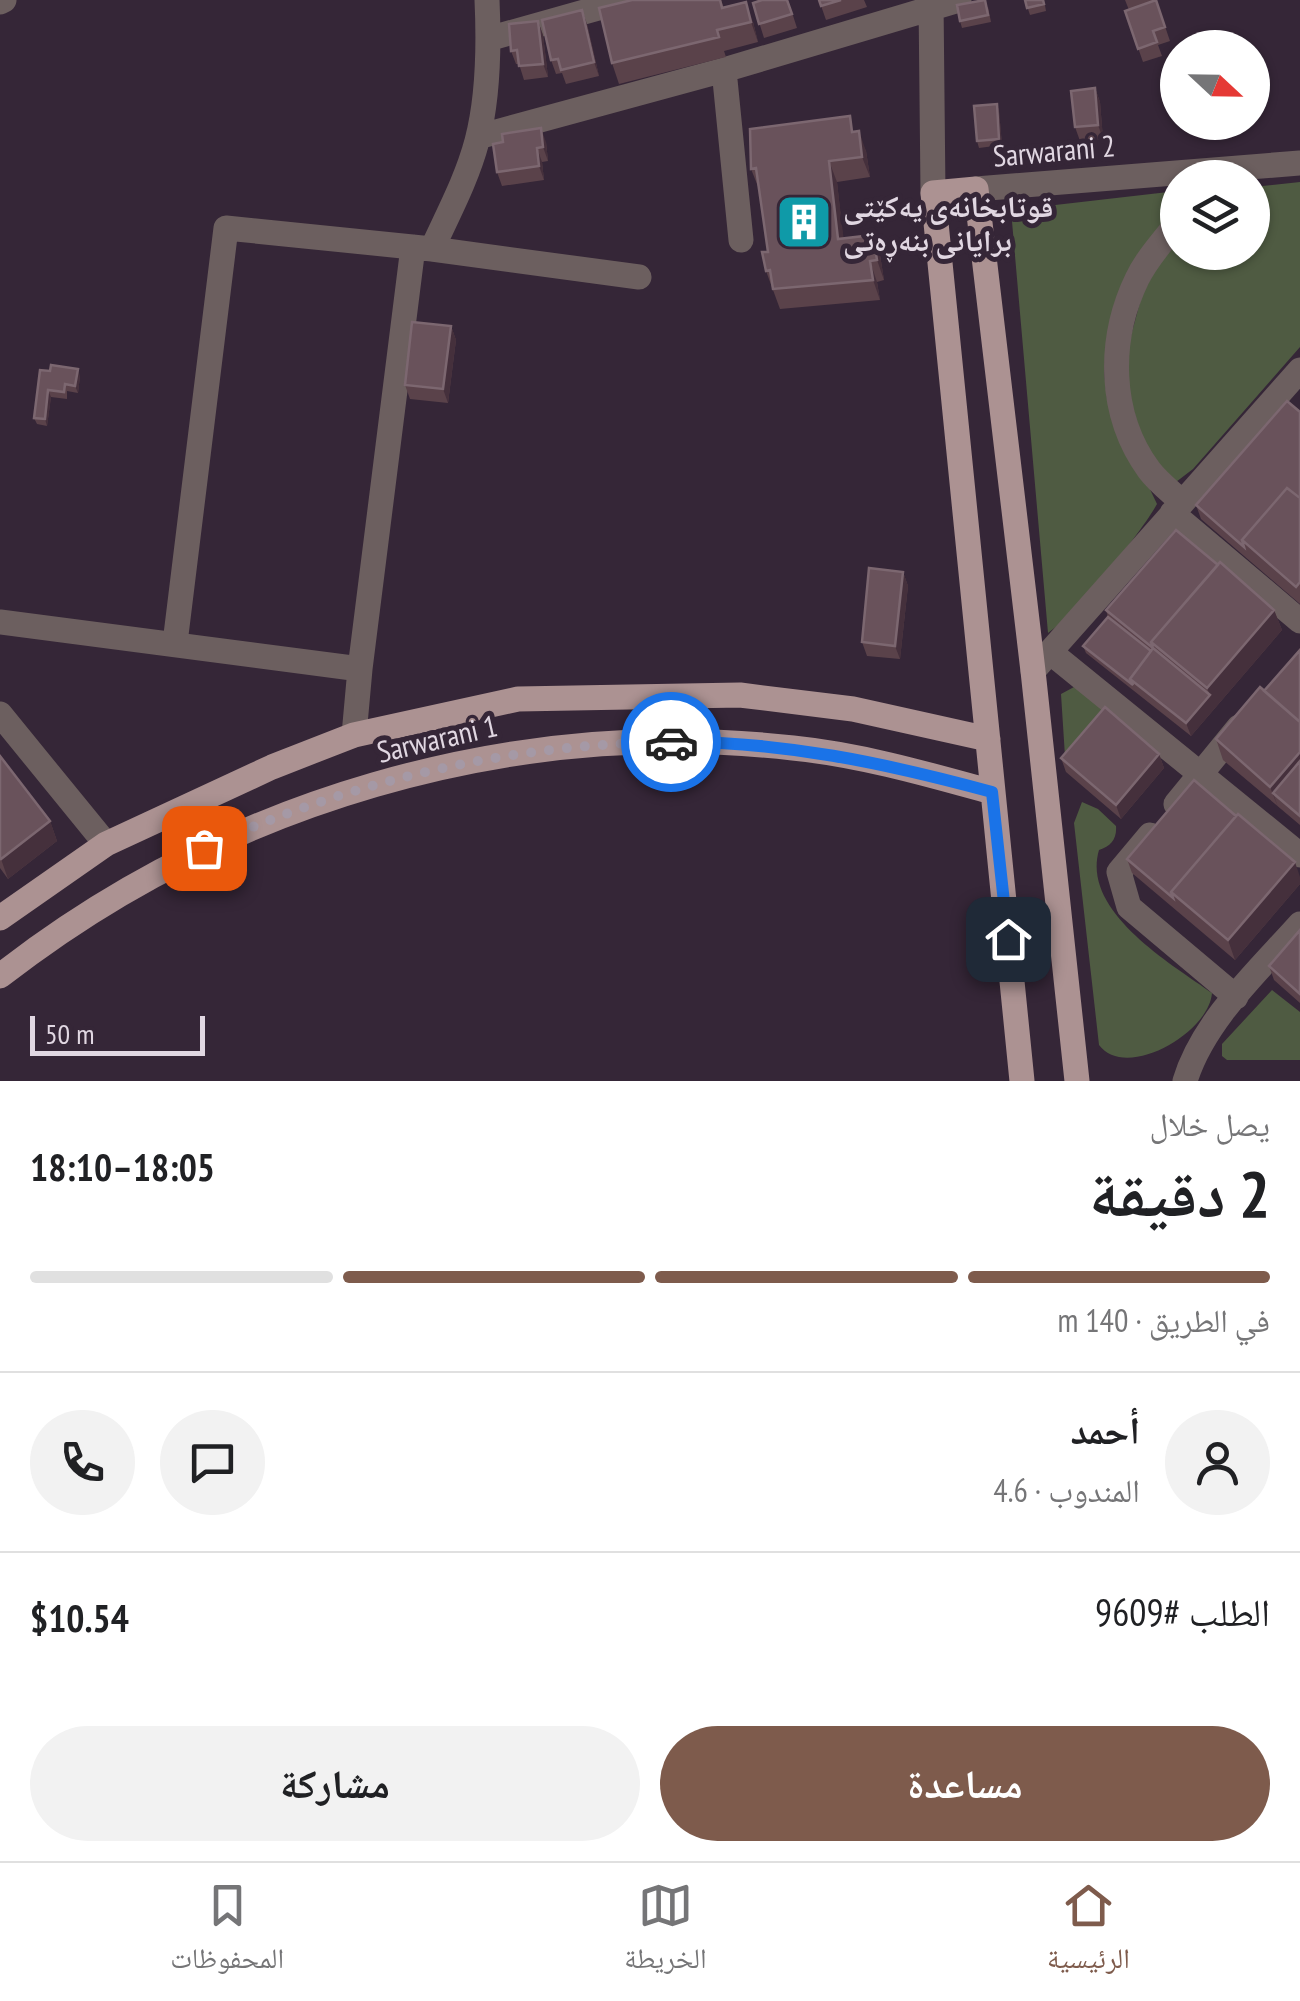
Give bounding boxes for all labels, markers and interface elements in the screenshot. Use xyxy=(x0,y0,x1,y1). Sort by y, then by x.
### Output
north arrow xyxy=(1160,30,1270,140)
map controls xyxy=(1160,30,1270,270)
street label: Sarwarani 2 xyxy=(991,125,1117,175)
button: layers xyxy=(1160,160,1270,270)
place label: قوتابخانەی یەکێتی برایانی بنەڕەتی xyxy=(843,186,1053,262)
building icon: قوتابخانەی یەکێتی برایانی بنەڕەتی xyxy=(774,192,834,252)
courier xyxy=(621,692,721,792)
street label: Sarwarani 1 xyxy=(373,705,501,771)
icon: car xyxy=(644,715,699,770)
pin xyxy=(162,806,247,891)
icon: bag xyxy=(177,821,232,876)
pin xyxy=(966,897,1051,982)
icon: home xyxy=(981,912,1036,967)
scale bar xyxy=(30,1011,205,1056)
text: 50 m xyxy=(45,1015,94,1052)
text: يصل خلال xyxy=(1150,1103,1270,1145)
text: 18:05–18:10 xyxy=(30,1142,215,1191)
text: 2 دقيقة xyxy=(1089,1151,1270,1235)
text: في الطريق · 140 m xyxy=(1058,1299,1270,1341)
text: أحمد xyxy=(1070,1405,1140,1454)
button: phone xyxy=(30,1410,135,1515)
button: chat xyxy=(160,1410,265,1515)
button: person xyxy=(1165,1410,1270,1515)
text: المندوب · 4.6 xyxy=(993,1469,1140,1511)
text: الطلب #9609 xyxy=(1095,1587,1270,1636)
text: $10.54 xyxy=(30,1593,129,1642)
button: مشاركة xyxy=(30,1726,640,1841)
button: مساعدة xyxy=(660,1726,1270,1841)
tab: المحفوظات xyxy=(170,1878,284,1986)
tab: الخريطة xyxy=(624,1878,707,1986)
tab: الرئيسية xyxy=(1047,1878,1130,1986)

